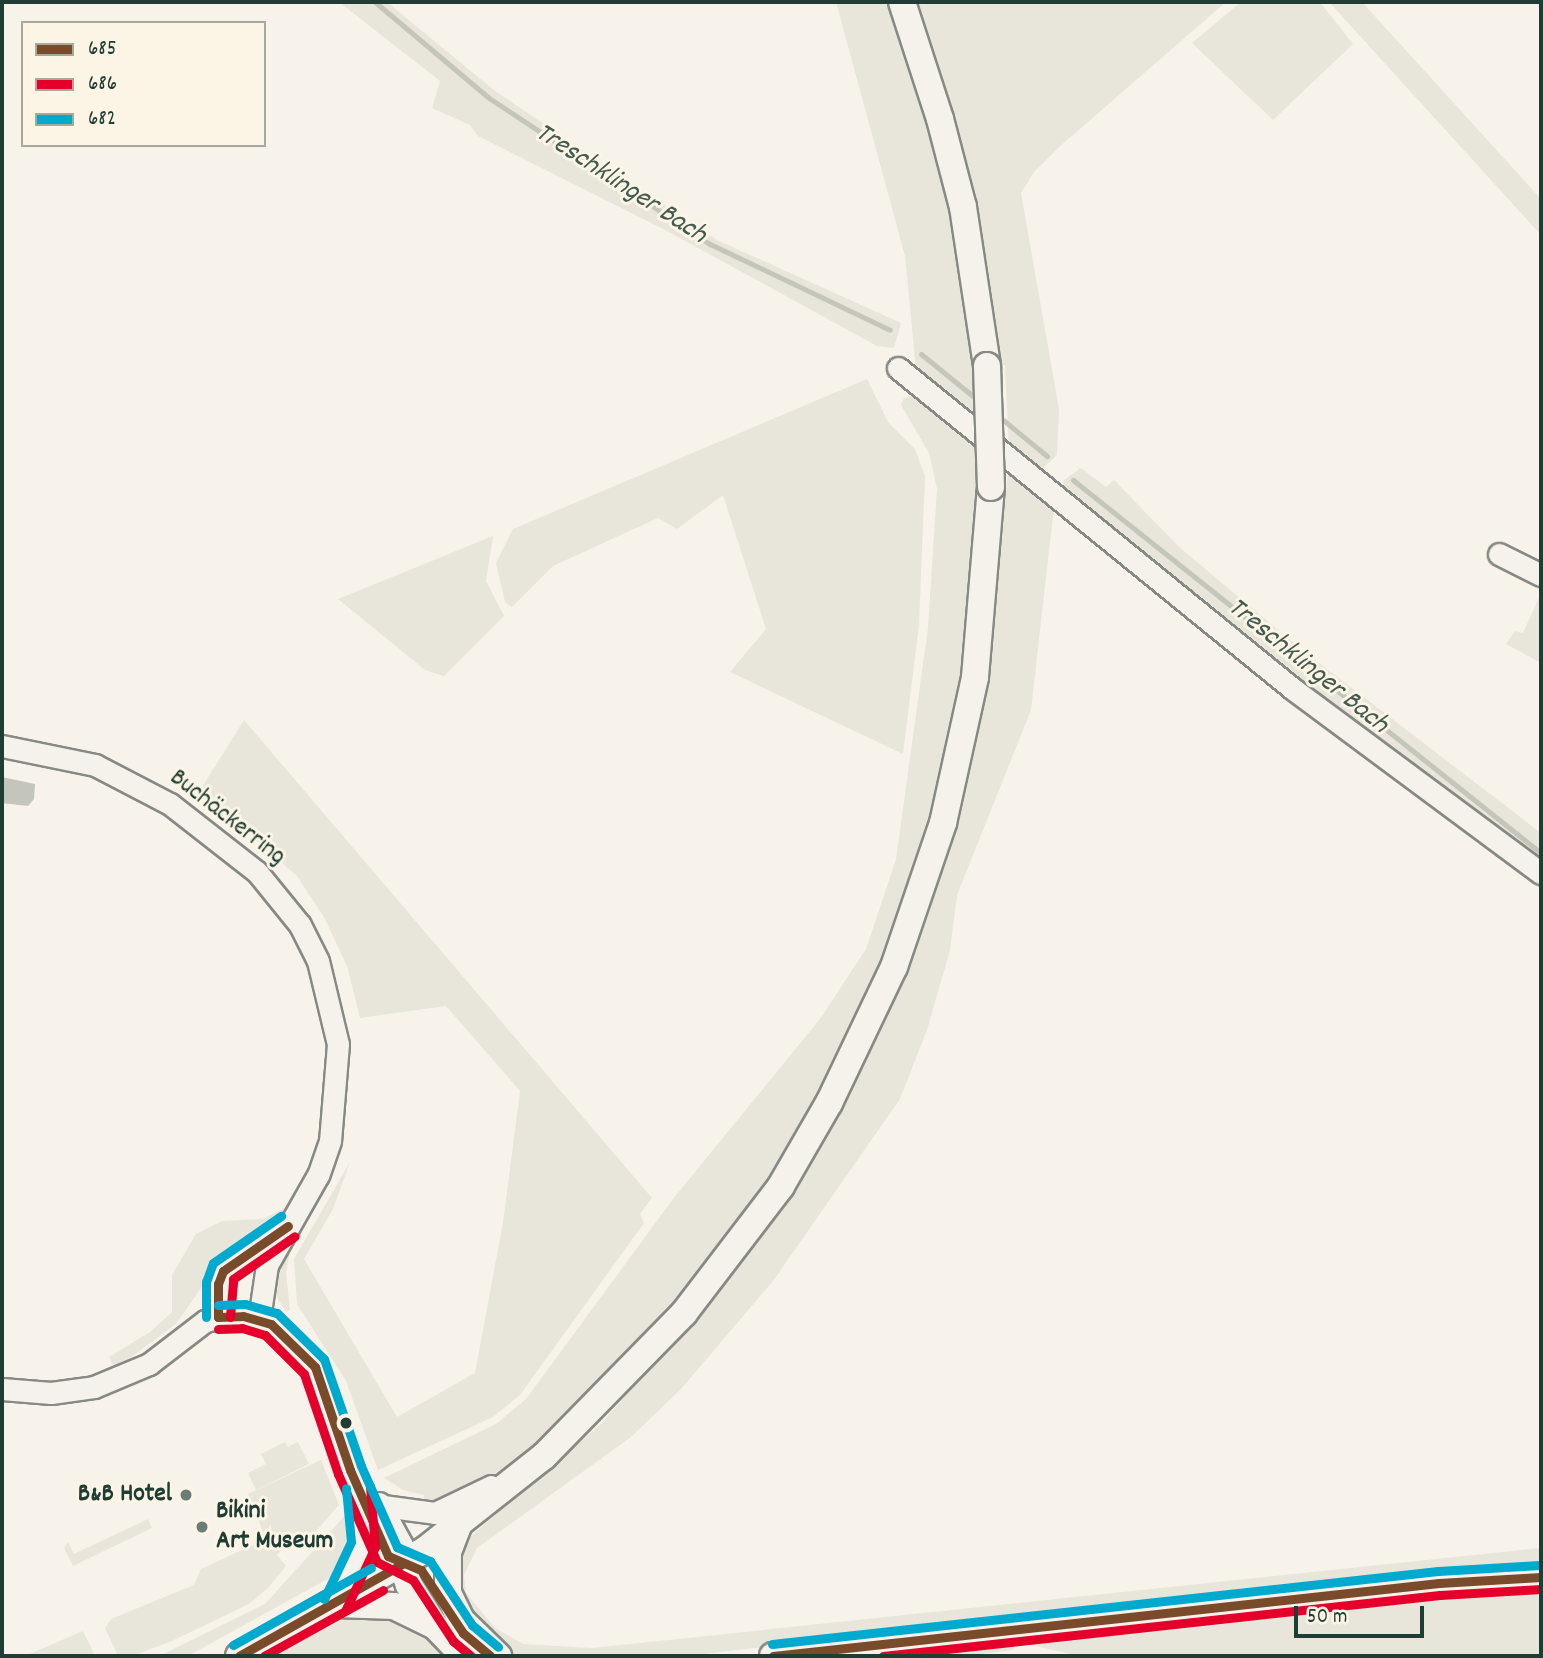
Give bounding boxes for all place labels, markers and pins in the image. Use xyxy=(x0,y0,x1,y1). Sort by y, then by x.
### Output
unlabelled marker xyxy=(339,1416,353,1430)
place label: B&B Hotel xyxy=(78,1479,172,1511)
marker: B&B Hotel xyxy=(178,1487,194,1503)
place label: Bikini Art Museum xyxy=(216,1496,333,1558)
marker: Bikini Art Museum xyxy=(194,1519,210,1535)

